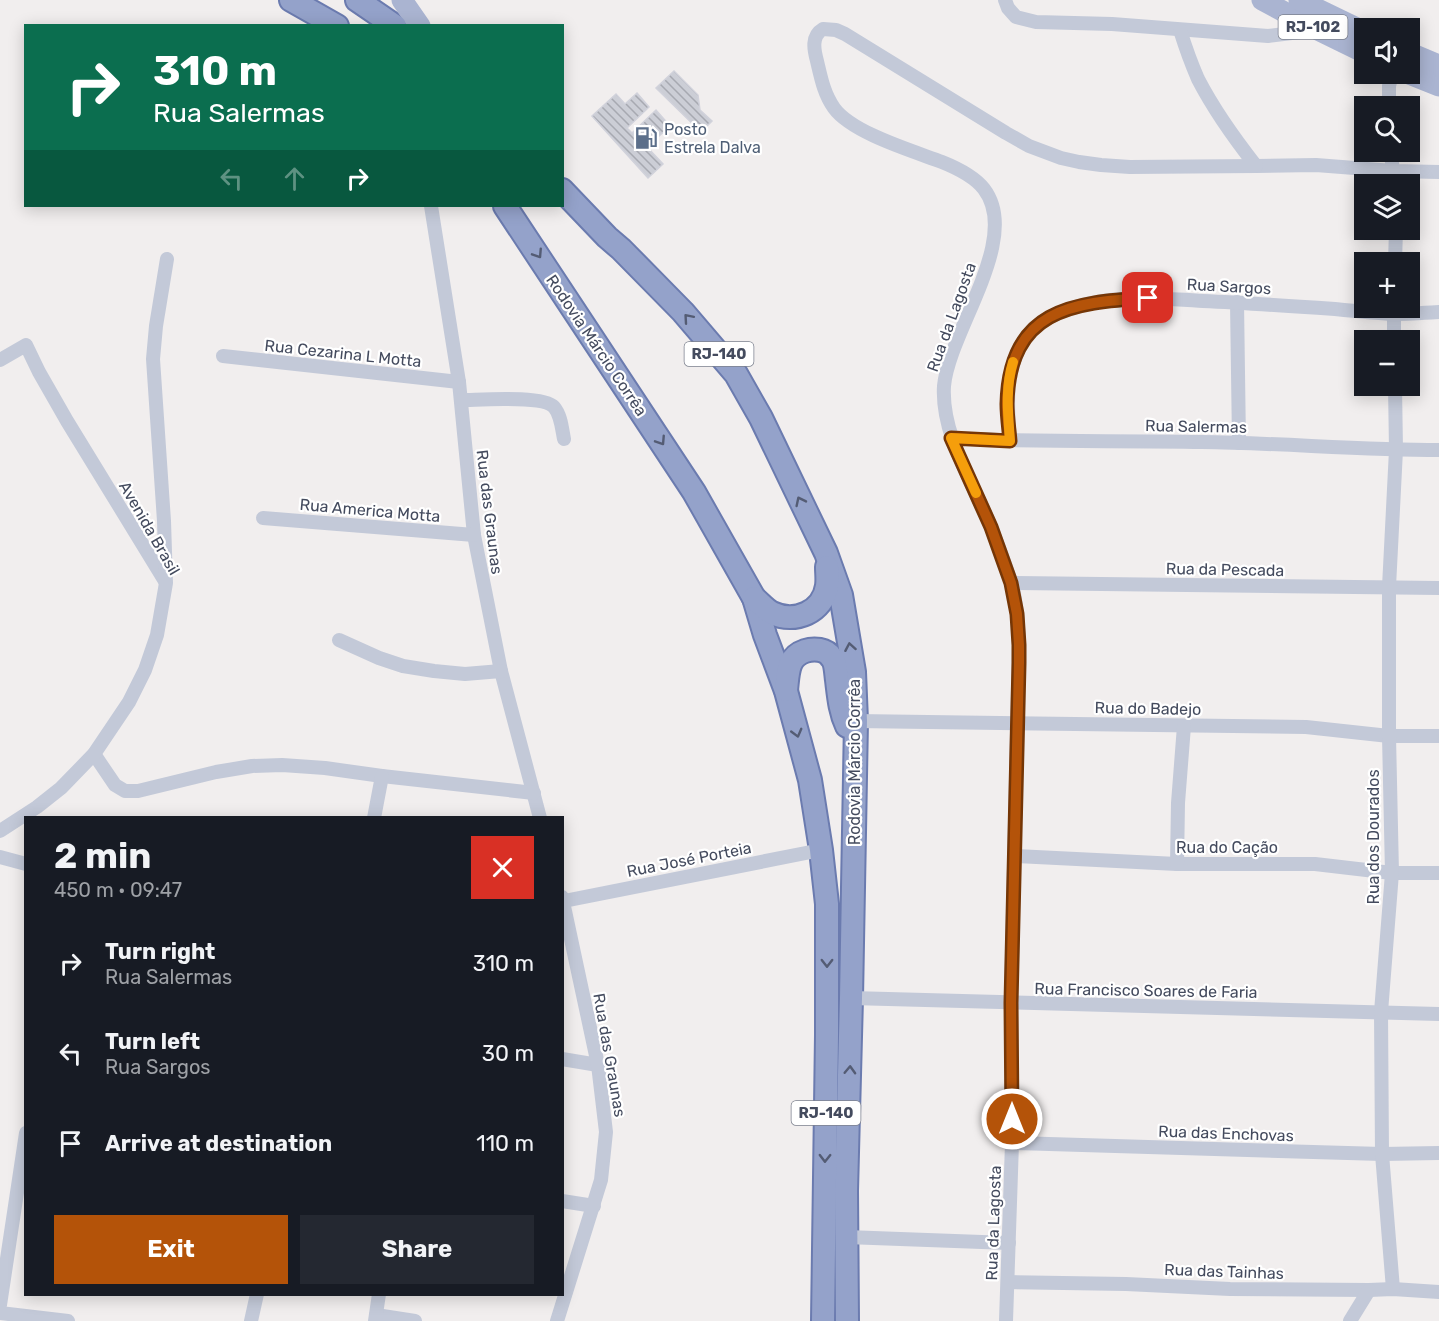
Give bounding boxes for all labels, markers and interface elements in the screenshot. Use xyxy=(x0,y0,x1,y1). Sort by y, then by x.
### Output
road number: RJ-102 xyxy=(1278,15,1348,39)
map controls xyxy=(1354,18,1420,396)
button: sound xyxy=(1354,18,1420,84)
text: 310 m xyxy=(153,46,277,96)
icon: right xyxy=(54,48,132,126)
button: search xyxy=(1354,96,1420,162)
text: Rua Salermas xyxy=(153,97,325,129)
place label: Posto Estrela Dalva xyxy=(664,120,761,157)
fuel station icon: Posto Estrela Dalva xyxy=(633,125,659,151)
icon: left xyxy=(215,162,248,195)
icon: ahead xyxy=(278,162,311,195)
icon: right xyxy=(341,162,374,195)
button: layers xyxy=(1354,174,1420,240)
one-way arrow xyxy=(530,248,541,259)
button: + xyxy=(1354,252,1420,318)
street label: Rua da Lagosta xyxy=(923,260,980,374)
street label: Rodovia Márcio Corrêa xyxy=(542,271,651,420)
pin xyxy=(1122,272,1173,323)
street label: Rua Sargos xyxy=(1186,275,1272,298)
icon: arrive xyxy=(1131,281,1164,314)
one-way arrow xyxy=(684,314,695,325)
button: − xyxy=(1354,330,1420,396)
street label: Rua Cezarina L Motta xyxy=(264,336,422,371)
road number: RJ-140 xyxy=(684,342,754,366)
street label: Rua Salermas xyxy=(1145,416,1247,437)
one-way arrow xyxy=(654,434,665,445)
street label: Rua das Graunas xyxy=(472,449,507,575)
street label: Avenida Brasil xyxy=(115,478,184,578)
street label: Rua America Motta xyxy=(299,495,441,526)
one-way arrow xyxy=(796,497,807,507)
street label: Rua da Pescada xyxy=(1166,559,1284,580)
one-way arrow xyxy=(844,642,857,652)
street label: Rodovia Márcio Corrêa xyxy=(845,679,864,845)
street label: Rua do Badejo xyxy=(1094,698,1202,719)
one-way arrow xyxy=(790,727,802,738)
street label: Rua dos Dourados xyxy=(1364,769,1383,905)
text: 2 min xyxy=(54,834,152,877)
button: close xyxy=(471,836,534,899)
street label: Rua José Porteia xyxy=(625,838,753,881)
street label: Rua do Cação xyxy=(1176,838,1278,857)
text: 450 m · 09:47 xyxy=(54,878,182,902)
text: Turn right xyxy=(105,938,215,965)
icon: right xyxy=(54,947,87,980)
text: 310 m xyxy=(473,950,534,977)
one-way arrow xyxy=(821,958,833,967)
text: Rua Salermas xyxy=(105,965,232,989)
street label: Rua Francisco Soares de Faria xyxy=(1034,979,1258,1002)
street label: Rua das Graunas xyxy=(589,992,630,1118)
text: Turn left xyxy=(105,1028,200,1055)
icon: left xyxy=(54,1037,87,1070)
text: 30 m xyxy=(482,1040,534,1067)
text: Rua Sargos xyxy=(105,1055,211,1079)
one-way arrow xyxy=(843,1065,856,1074)
position arrow xyxy=(980,1087,1044,1151)
road number: RJ-140 xyxy=(792,1101,860,1125)
street label: Rua das Enchovas xyxy=(1158,1122,1294,1145)
icon: arrive xyxy=(54,1127,87,1160)
text: Arrive at destination xyxy=(105,1130,332,1157)
text: 110 m xyxy=(476,1130,534,1157)
one-way arrow xyxy=(819,1153,831,1162)
street label: Rua da Lagosta xyxy=(982,1165,1005,1281)
button: Exit xyxy=(54,1215,288,1284)
button: Share xyxy=(300,1215,534,1284)
street label: Rua das Tainhas xyxy=(1164,1260,1284,1283)

